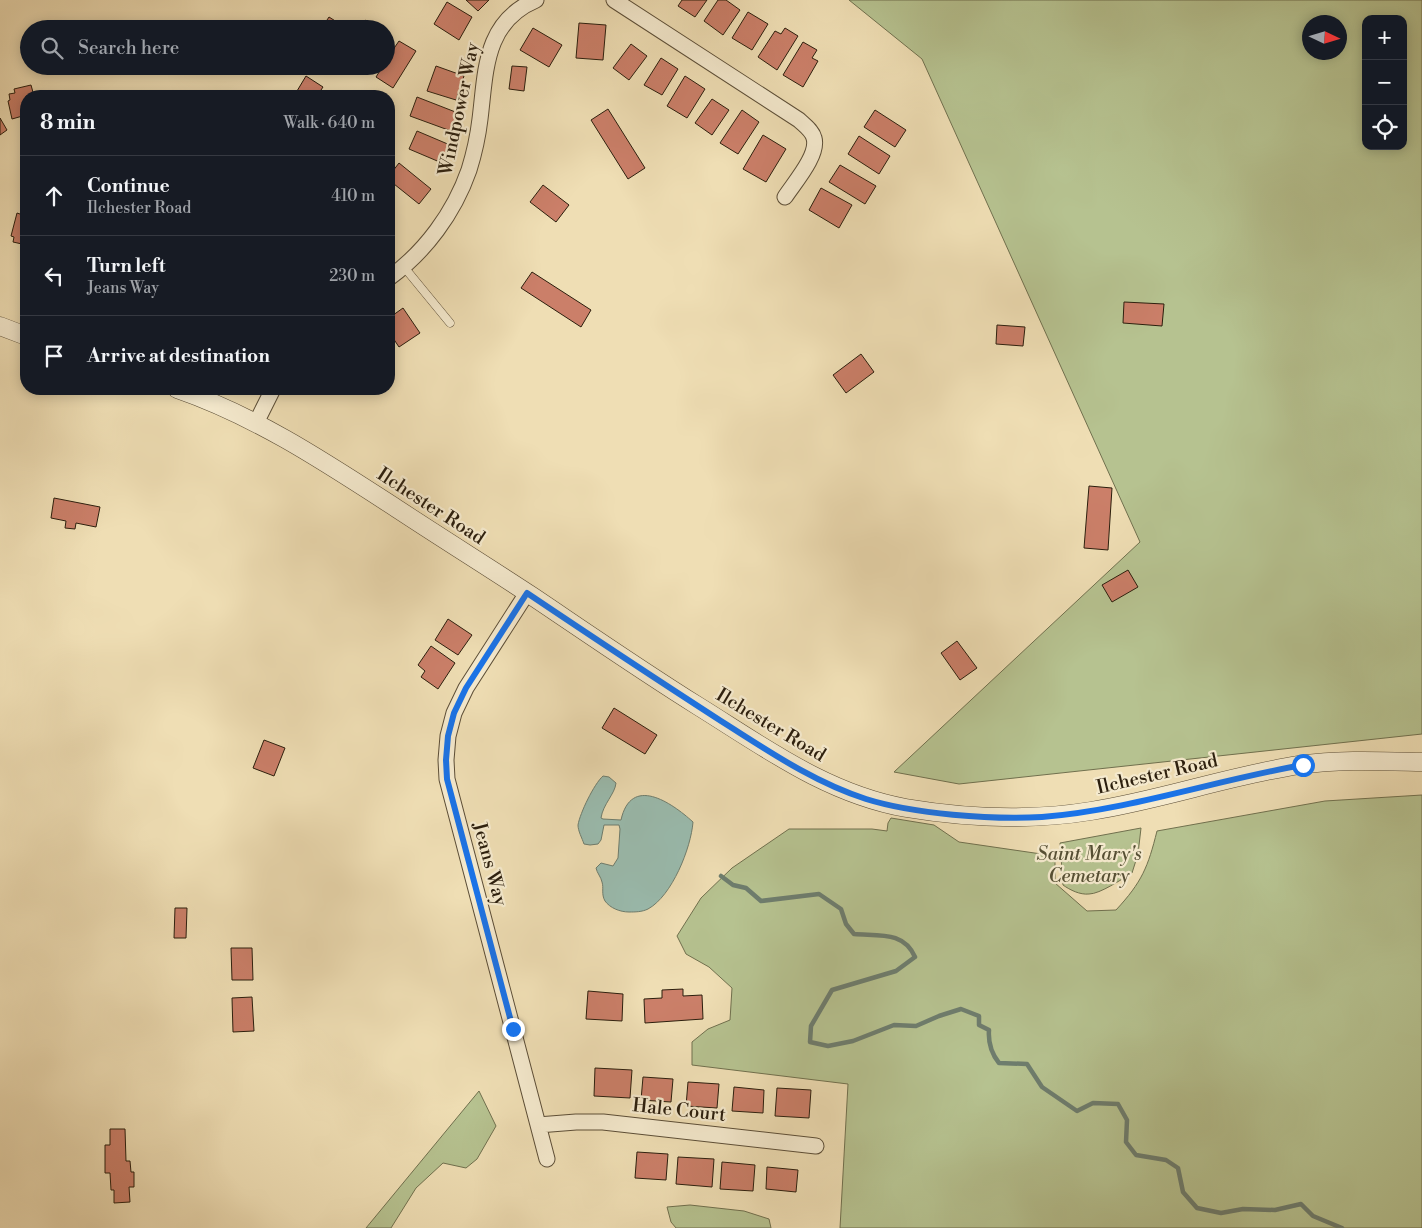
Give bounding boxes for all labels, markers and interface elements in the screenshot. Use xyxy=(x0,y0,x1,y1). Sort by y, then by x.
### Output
north arrow xyxy=(1302,15,1347,60)
map controls xyxy=(1362,15,1407,150)
button: + xyxy=(1362,15,1407,60)
search box xyxy=(20,20,395,75)
icon: search xyxy=(38,34,66,62)
text: Search here xyxy=(78,36,179,60)
street label: Windpower Way xyxy=(433,39,485,179)
button: − xyxy=(1362,60,1407,105)
button: locate xyxy=(1362,105,1407,150)
text: 8 min xyxy=(40,110,95,136)
text: Walk · 640 m xyxy=(284,113,375,133)
text: Continue xyxy=(87,174,170,198)
icon: ahead xyxy=(40,182,68,210)
text: 410 m xyxy=(331,186,375,206)
text: Ilchester Road xyxy=(87,198,191,218)
text: Turn left xyxy=(87,254,166,278)
icon: left xyxy=(40,262,68,290)
text: 230 m xyxy=(329,266,375,286)
text: Jeans Way xyxy=(87,278,159,298)
icon: arrive xyxy=(40,342,68,370)
text: Arrive at destination xyxy=(87,344,270,368)
street label: Ilchester Road xyxy=(372,462,490,550)
street label: Ilchester Road xyxy=(712,683,831,767)
street label: Ilchester Road xyxy=(1094,748,1220,800)
route start xyxy=(1292,754,1315,777)
street label: Jeans Way xyxy=(467,819,513,909)
park label: Saint Mary's Cemetary xyxy=(1036,842,1142,888)
route end xyxy=(502,1018,525,1041)
street label: Hale Court xyxy=(631,1093,727,1127)

